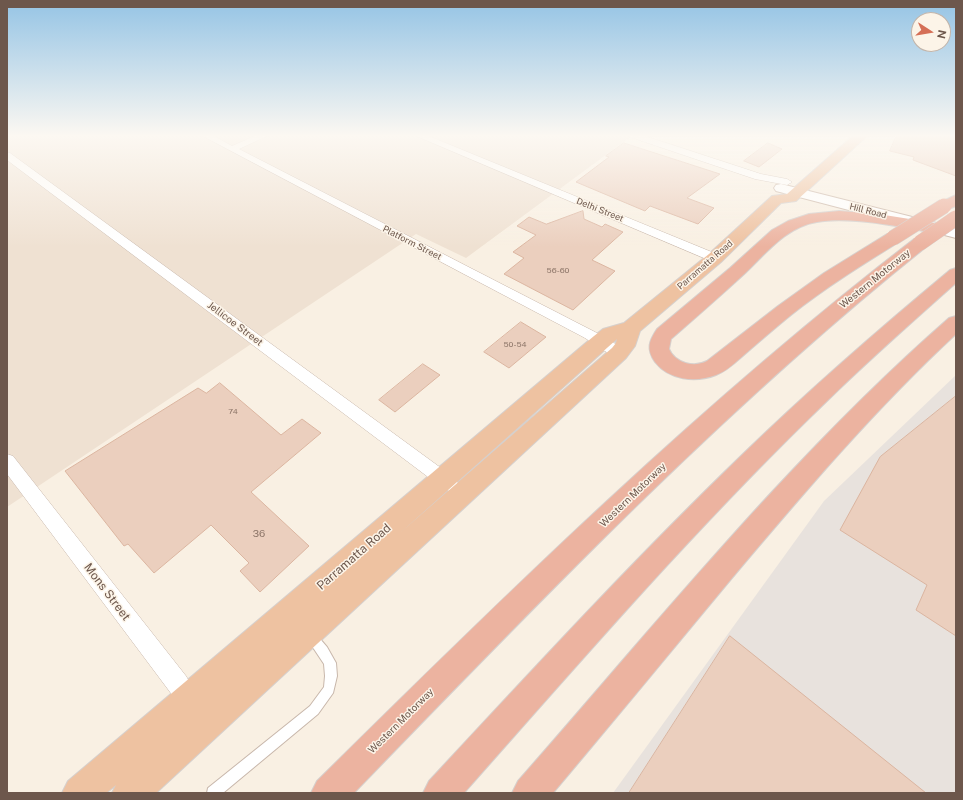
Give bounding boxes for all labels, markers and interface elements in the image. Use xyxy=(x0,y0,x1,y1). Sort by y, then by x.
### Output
north arrow xyxy=(911,12,951,52)
text: N xyxy=(935,29,949,40)
street label: Delhi Street xyxy=(575,196,625,224)
street label: Hill Road xyxy=(848,201,888,221)
street label: Platform Street xyxy=(381,223,443,263)
street label: Parramatta Road xyxy=(675,238,735,292)
street label: Western Motorway xyxy=(837,247,913,311)
house number: 56-60 xyxy=(547,266,569,276)
street label: Jellicoe Street xyxy=(205,299,265,349)
house number: 50-54 xyxy=(503,340,527,350)
house number: 74 xyxy=(228,407,238,417)
street label: Western Motorway xyxy=(597,460,669,530)
street label: Parramatta Road xyxy=(314,521,394,593)
house number: 36 xyxy=(253,528,265,540)
street label: Mons Street xyxy=(81,560,133,624)
street label: Western Motorway xyxy=(366,686,436,756)

